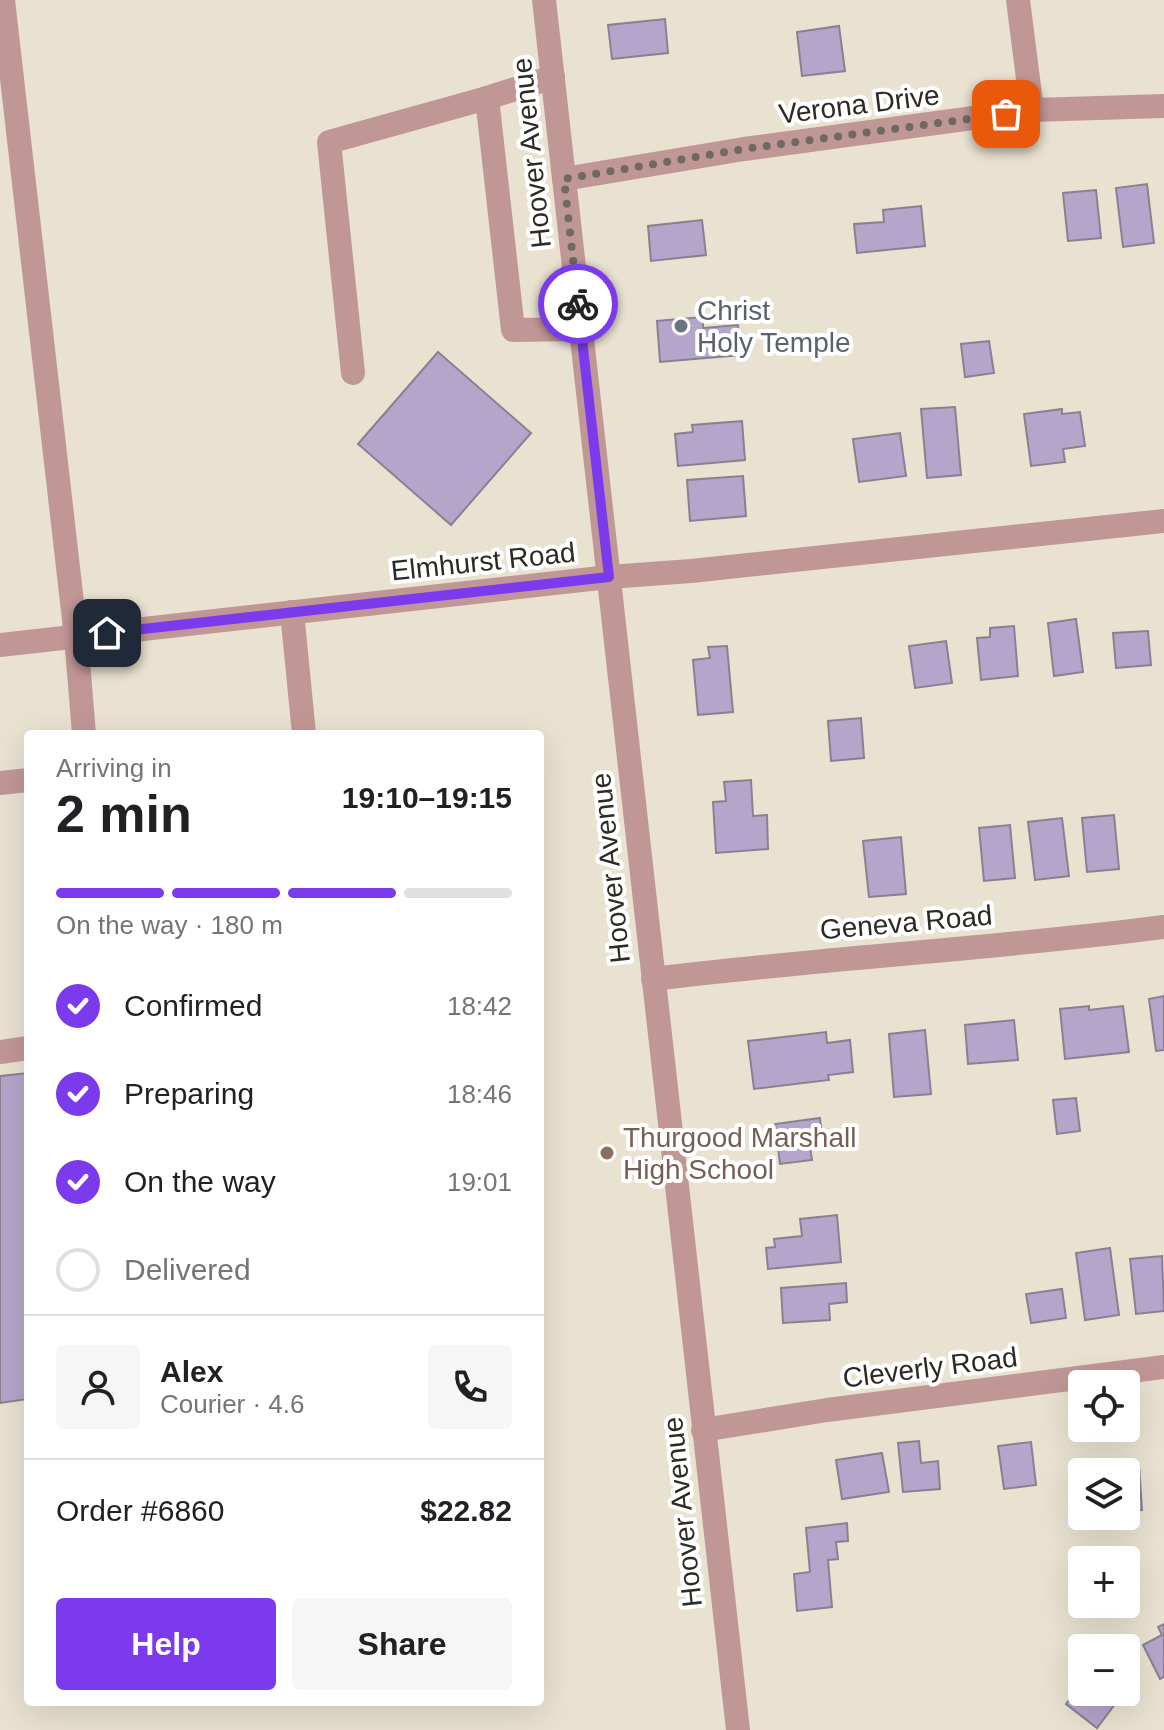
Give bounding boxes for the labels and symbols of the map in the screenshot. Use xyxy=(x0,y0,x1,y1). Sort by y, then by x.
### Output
street label: Hoover Avenue xyxy=(506,56,557,250)
street label: Verona Drive xyxy=(777,79,941,130)
pin xyxy=(972,80,1040,148)
courier xyxy=(538,264,618,344)
place label: Christ Holy Temple xyxy=(697,295,851,358)
marker: Christ Holy Temple xyxy=(672,317,690,335)
street label: Elmhurst Road xyxy=(389,536,577,587)
pin xyxy=(73,599,141,667)
street label: Hoover Avenue xyxy=(585,771,636,965)
street label: Geneva Road xyxy=(819,900,993,945)
place label: Thurgood Marshall High School xyxy=(623,1122,856,1185)
marker: Thurgood Marshall High School xyxy=(598,1144,616,1162)
street label: Cleverly Road xyxy=(841,1341,1019,1394)
street label: Hoover Avenue xyxy=(657,1415,708,1609)

